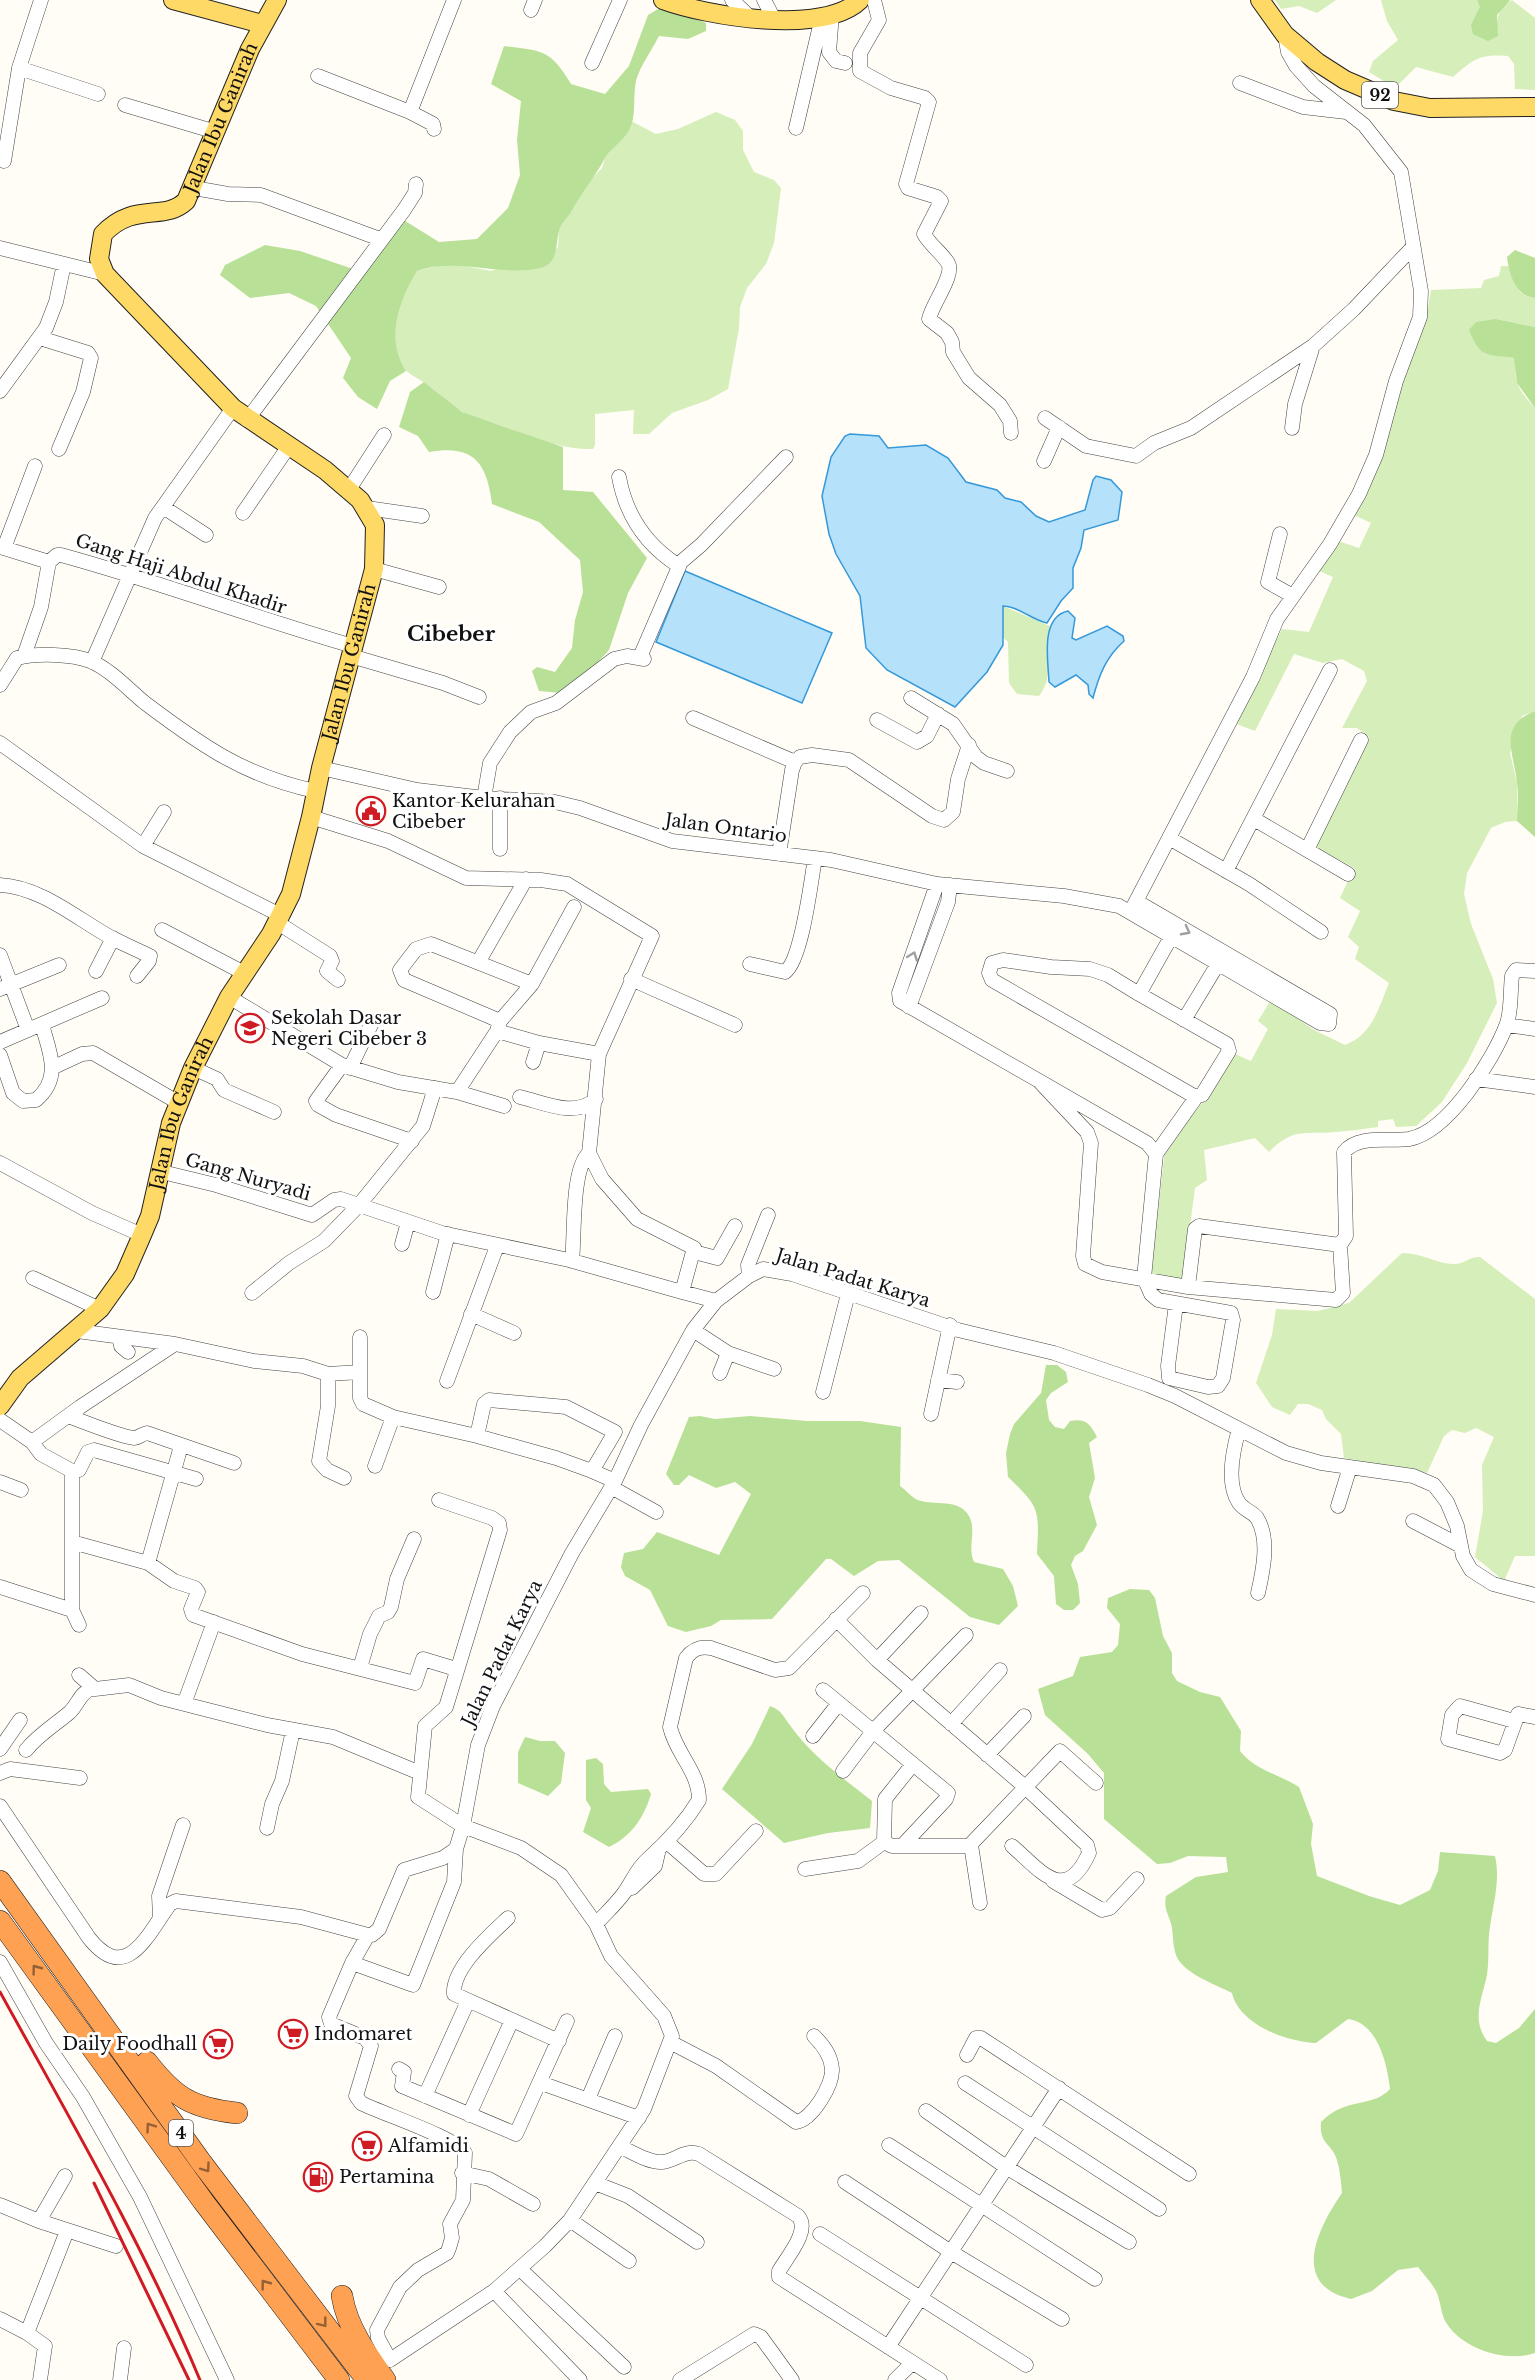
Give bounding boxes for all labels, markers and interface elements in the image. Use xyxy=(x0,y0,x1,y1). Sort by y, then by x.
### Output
street label: Jalan Ibu Ganirah xyxy=(179,39,262,199)
road number: 92 xyxy=(1362,82,1398,108)
street label: Gang Haji Abdul Khadir xyxy=(73,529,290,619)
street label: Jalan Ibu Ganirah xyxy=(317,581,381,745)
district label: Cibeber xyxy=(407,621,496,647)
place label: Kantor Kelurahan Cibeber xyxy=(392,790,555,833)
public building icon: Kantor Kelurahan Cibeber xyxy=(355,795,387,827)
street label: Jalan Ontario xyxy=(662,808,788,847)
one-way arrow xyxy=(1180,924,1190,935)
one-way arrow xyxy=(905,951,918,962)
place label: Sekolah Dasar Negeri Cibeber 3 xyxy=(271,1007,427,1050)
school or university icon: Sekolah Dasar Negeri Cibeber 3 xyxy=(234,1012,266,1044)
street label: Jalan Ibu Ganirah xyxy=(145,1033,218,1194)
street label: Gang Nuryadi xyxy=(183,1149,313,1205)
street label: Jalan Padat Karya xyxy=(771,1244,933,1312)
street label: Jalan Padat Karya xyxy=(456,1576,547,1732)
one-way arrow xyxy=(32,1964,43,1975)
supermarket icon: Indomaret xyxy=(277,2018,309,2050)
place label: Indomaret xyxy=(314,2023,413,2045)
supermarket icon: Daily Foodhall xyxy=(202,2028,234,2060)
place label: Daily Foodhall xyxy=(62,2033,197,2055)
road number: 4 xyxy=(169,2120,193,2146)
one-way arrow xyxy=(146,2122,157,2133)
supermarket icon: Alfamidi xyxy=(351,2130,383,2162)
place label: Alfamidi xyxy=(387,2135,469,2157)
one-way arrow xyxy=(198,2161,209,2172)
fuel station icon: Pertamina xyxy=(302,2161,334,2193)
place label: Pertamina xyxy=(339,2166,434,2188)
one-way arrow xyxy=(261,2279,272,2290)
one-way arrow xyxy=(315,2317,326,2328)

